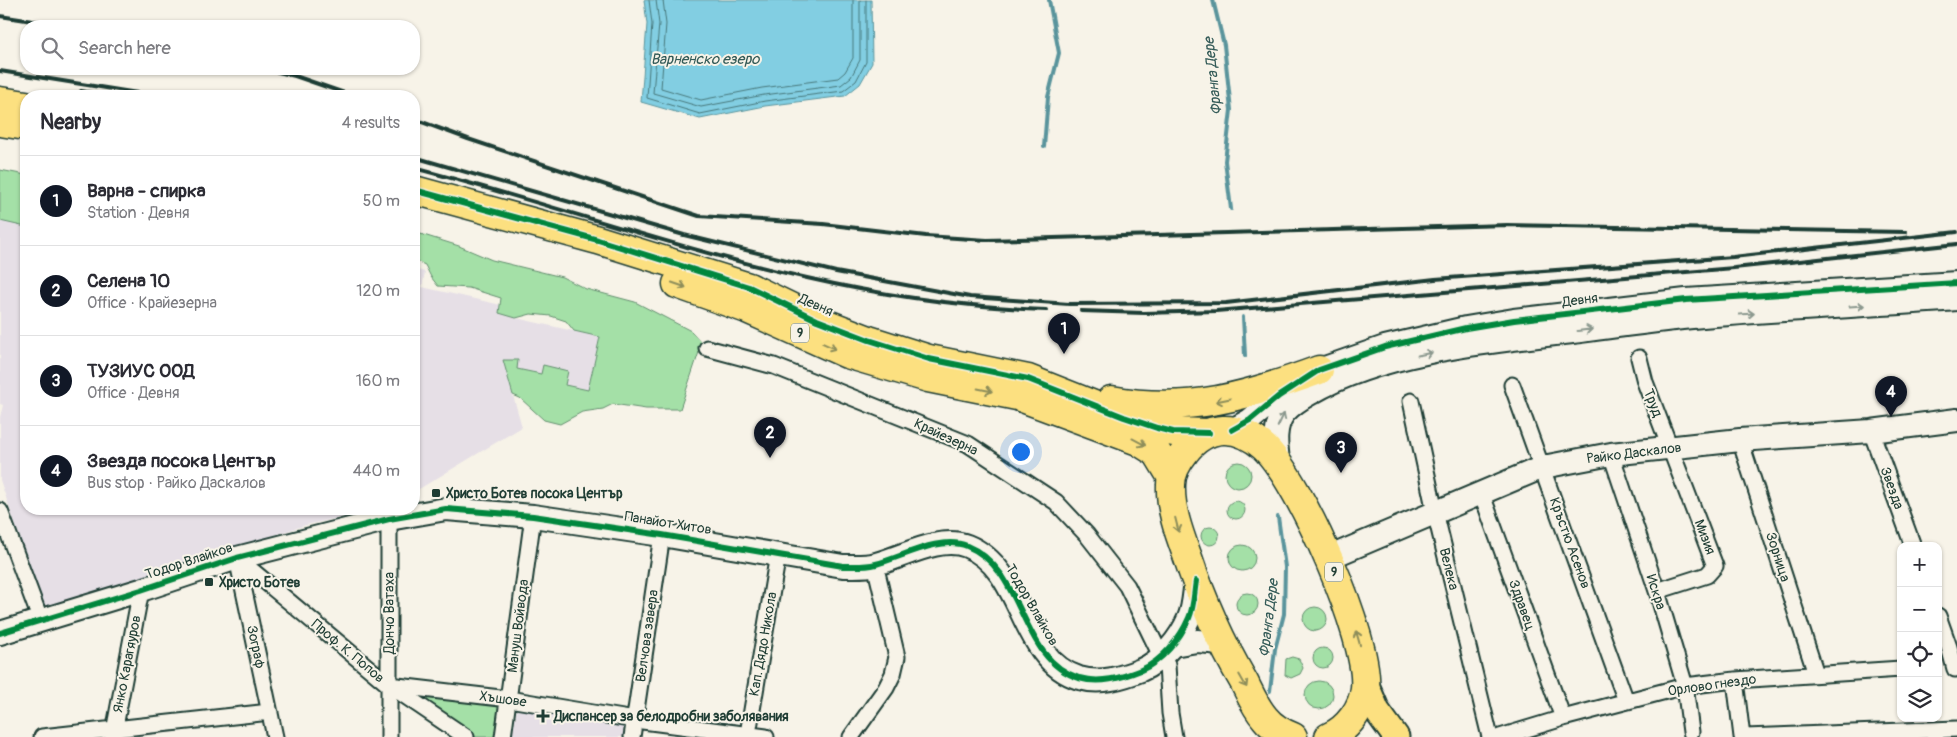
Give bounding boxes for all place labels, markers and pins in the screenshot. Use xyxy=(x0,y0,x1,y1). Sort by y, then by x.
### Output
pin: 1 xyxy=(1048,313,1080,354)
pin: 4 xyxy=(1875,376,1907,417)
pin: 2 xyxy=(754,417,786,458)
pin: 3 xyxy=(1325,432,1357,473)
place label: Христо Ботев посока Център xyxy=(446,485,623,502)
marker: Христо Ботев посока Център xyxy=(430,487,442,499)
place label: Христо Ботев xyxy=(219,574,301,591)
marker: Христо Ботев xyxy=(203,576,215,588)
place label: Диспансер за белодробни заболявания xyxy=(553,708,789,725)
marker: Диспансер за белодробни заболявания xyxy=(536,709,550,723)

